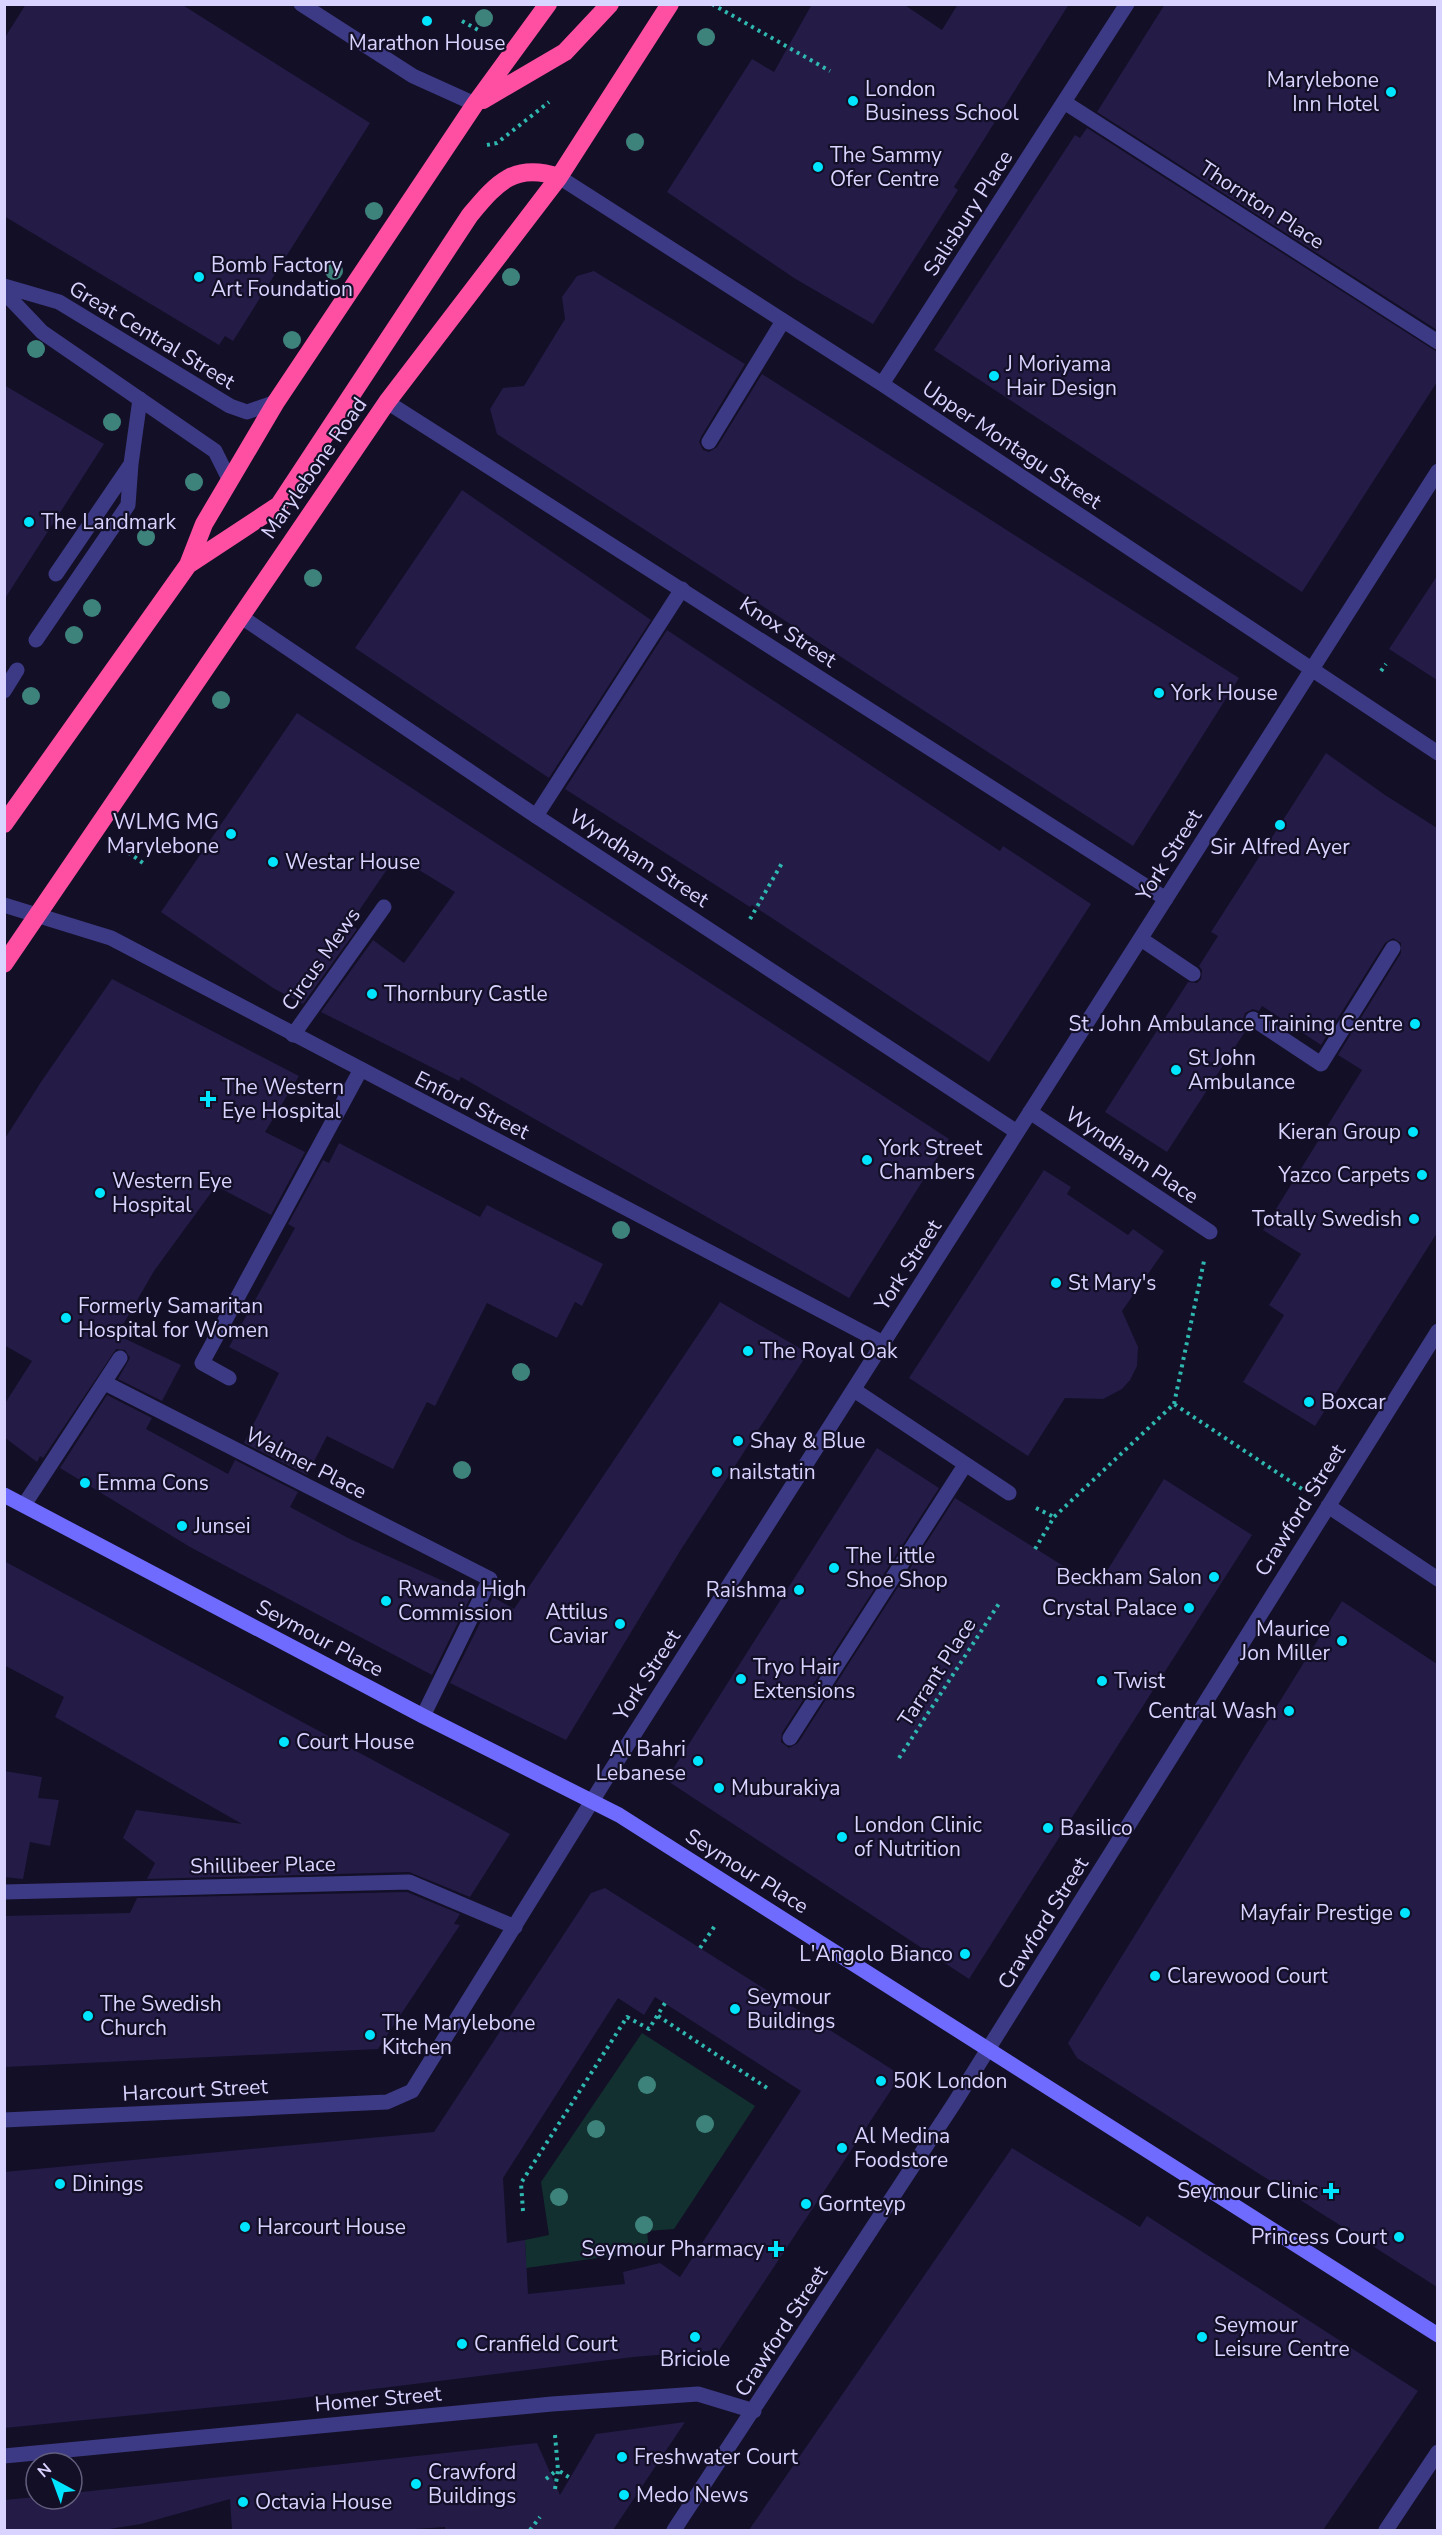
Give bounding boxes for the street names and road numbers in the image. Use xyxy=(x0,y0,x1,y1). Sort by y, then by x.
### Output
street label: Salisbury Place xyxy=(917,145,1019,281)
street label: Thornton Place xyxy=(1194,154,1330,256)
street label: Great Central Street xyxy=(64,274,241,396)
street label: Upper Montagu Street xyxy=(917,374,1108,516)
street label: Marylebone Road xyxy=(255,392,373,544)
street label: Knox Street xyxy=(734,590,842,674)
street label: Wyndham Street xyxy=(564,802,715,914)
street label: York Street xyxy=(1129,803,1209,907)
street label: Circus Mews xyxy=(275,902,367,1016)
street label: Enford Street xyxy=(410,1064,535,1146)
street label: Wyndham Place xyxy=(1060,1100,1204,1210)
street label: York Street xyxy=(868,1214,948,1317)
street label: Walmer Place xyxy=(241,1420,371,1506)
street label: Crawford Street xyxy=(1248,1438,1352,1581)
street label: Seymour Place xyxy=(251,1593,389,1683)
street label: Tarrant Place xyxy=(891,1612,983,1732)
street label: York Street xyxy=(607,1624,687,1727)
street label: Seymour Place xyxy=(680,1822,814,1920)
street label: Shillibeer Place xyxy=(190,1850,336,1880)
street label: Crawford Street xyxy=(991,1851,1095,1994)
street label: Harcourt Street xyxy=(122,2072,269,2108)
street label: Crawford Street xyxy=(728,2259,834,2402)
street label: Homer Street xyxy=(314,2379,443,2418)

